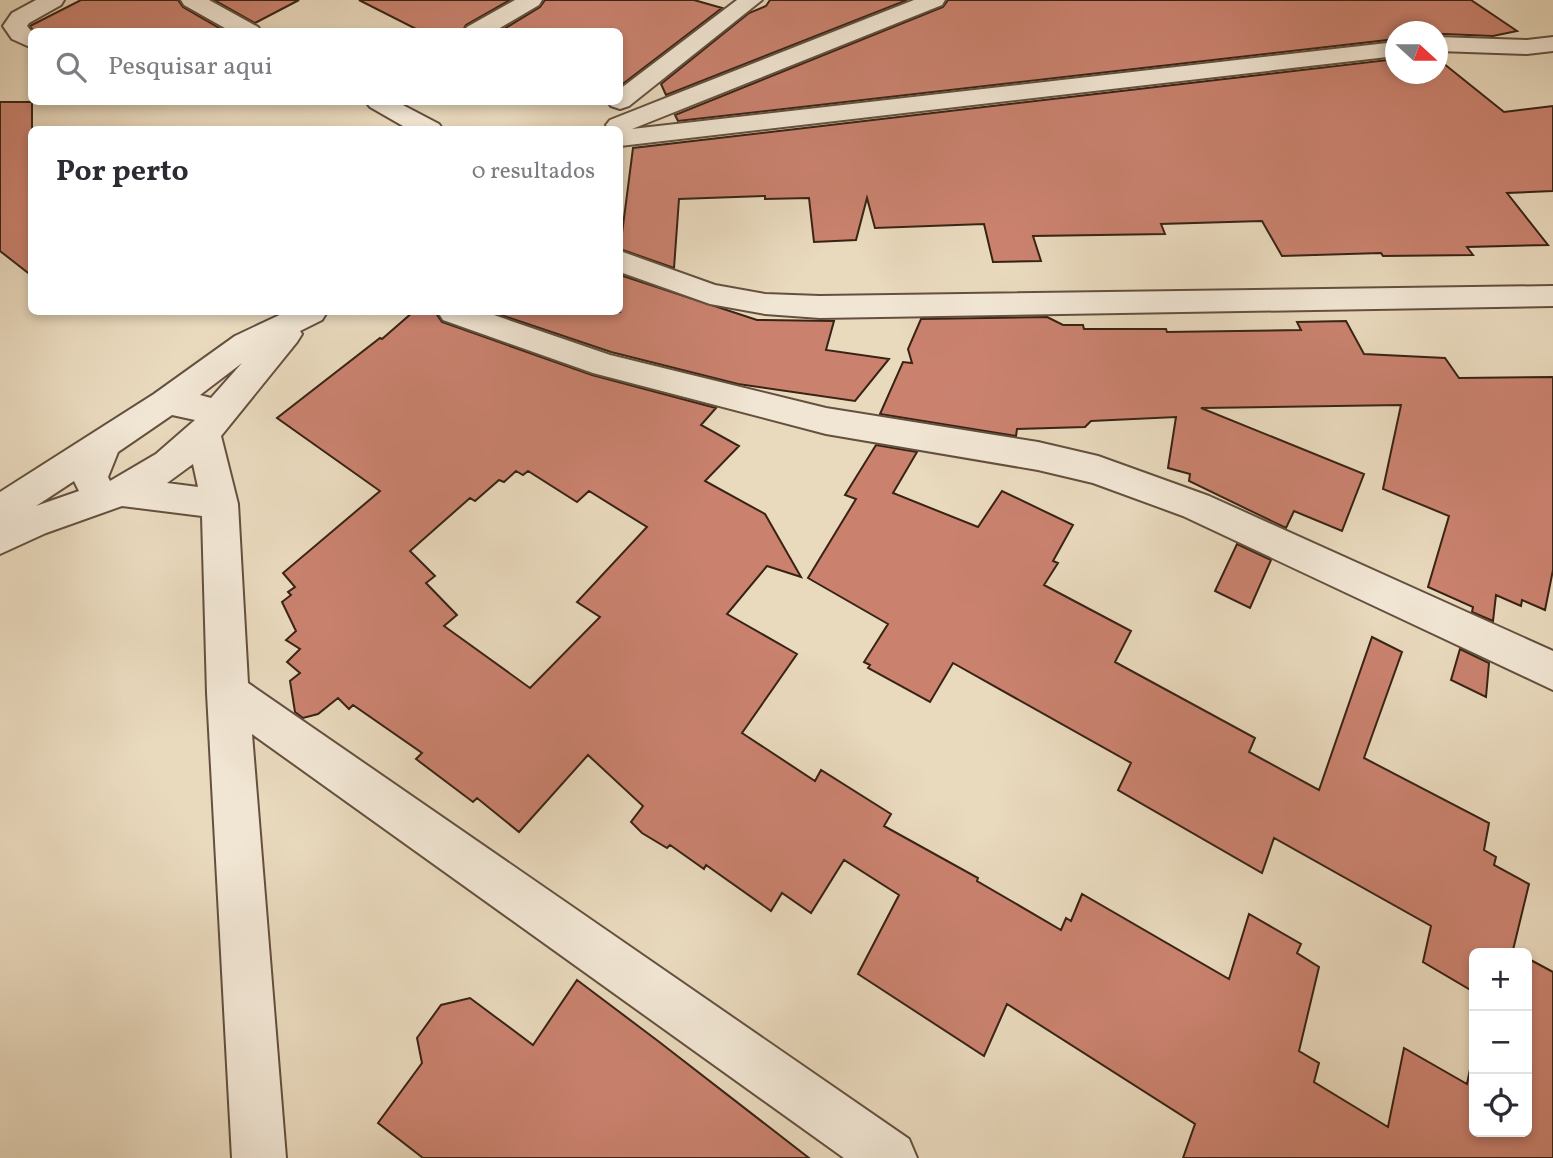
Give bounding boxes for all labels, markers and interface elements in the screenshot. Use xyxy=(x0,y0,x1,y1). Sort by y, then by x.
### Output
north arrow xyxy=(1385,21,1448,84)
search box xyxy=(28,28,623,105)
icon: search xyxy=(52,48,90,86)
text: Pesquisar aqui xyxy=(108,49,273,85)
text: Por perto xyxy=(56,151,189,193)
text: 0 resultados xyxy=(472,156,595,188)
map controls xyxy=(1469,948,1532,1137)
button: + xyxy=(1469,948,1532,1011)
button: − xyxy=(1469,1011,1532,1074)
button: locate xyxy=(1469,1074,1532,1137)

